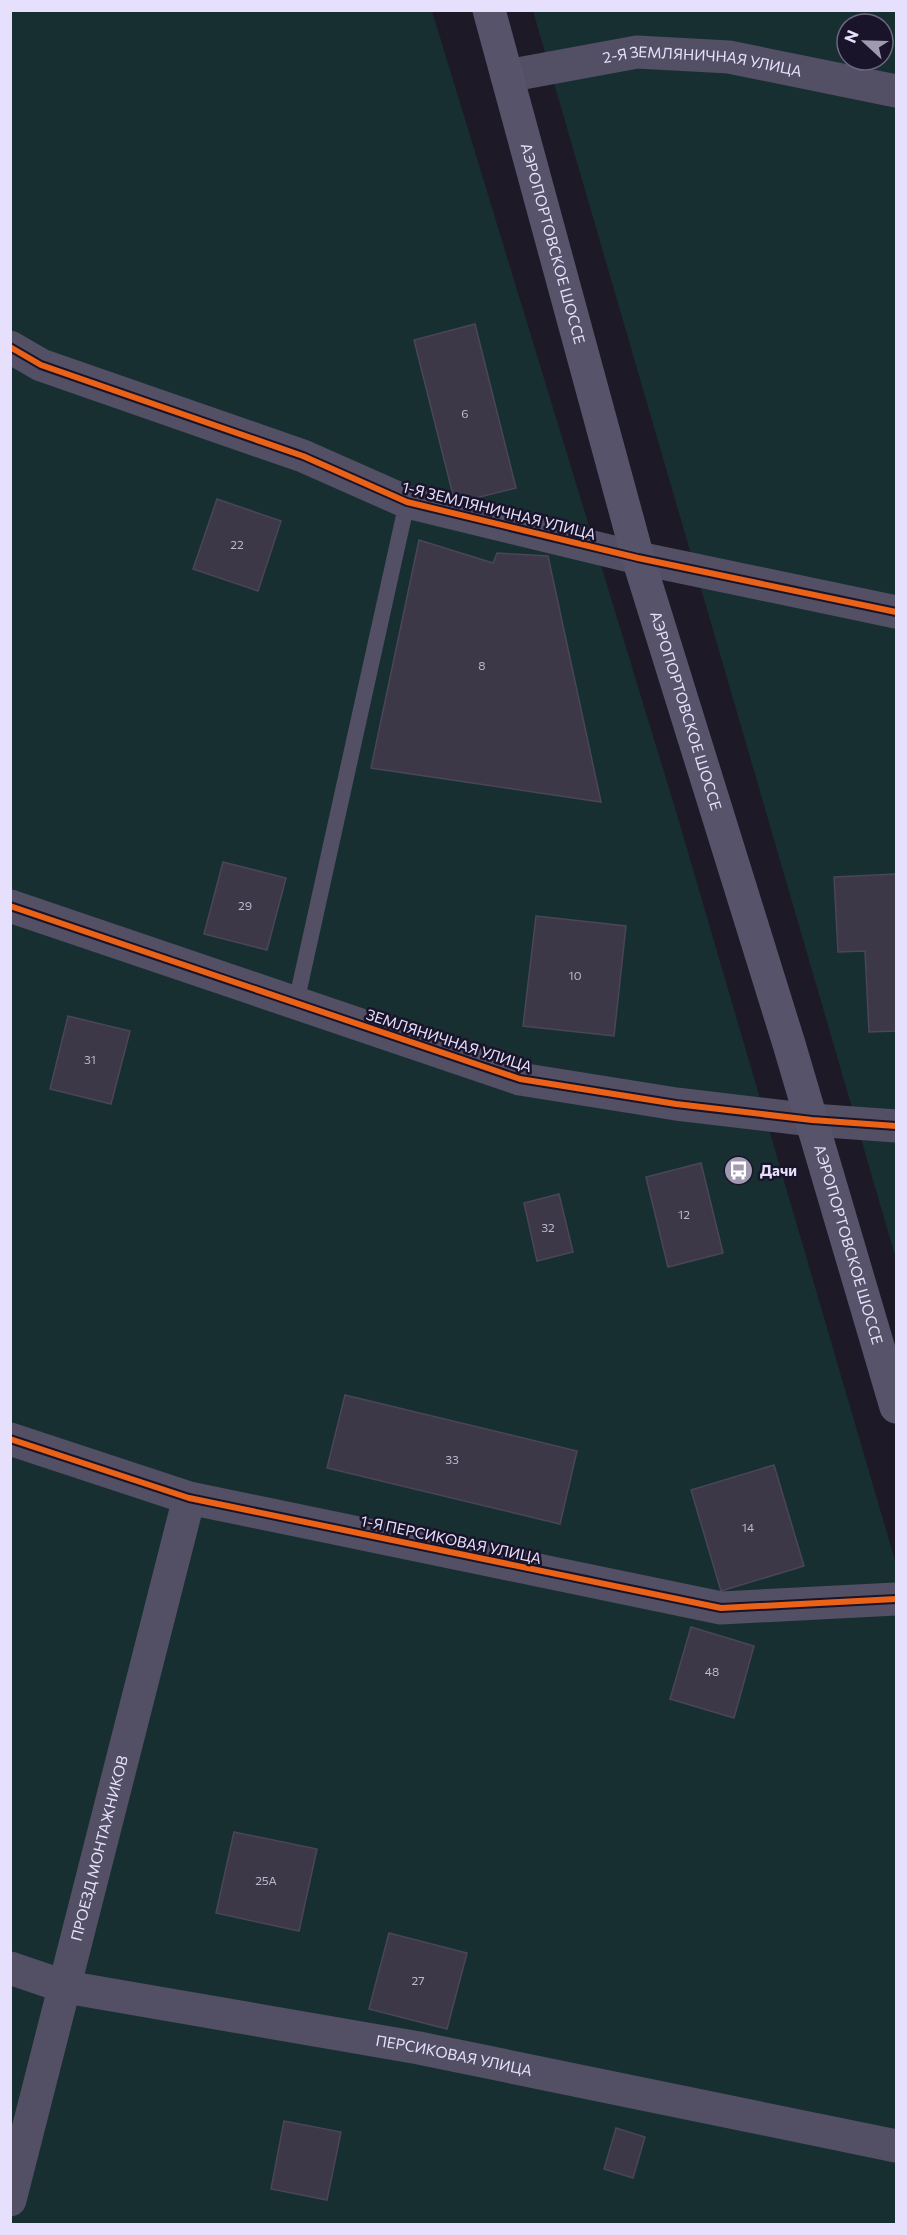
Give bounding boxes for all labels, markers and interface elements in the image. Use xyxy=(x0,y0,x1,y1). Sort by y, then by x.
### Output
north arrow xyxy=(835,12,895,72)
text: N xyxy=(840,27,862,45)
street label: 2-Я ЗЕМЛЯНИЧНАЯ УЛИЦА xyxy=(601,42,804,80)
street label: АЭРОПОРТОВСКОЕ ШОССЕ xyxy=(518,141,589,346)
house number: 6 xyxy=(461,406,469,420)
street label: 1-Я ЗЕМЛЯНИЧНАЯ УЛИЦА xyxy=(400,477,598,543)
house number: 22 xyxy=(230,537,244,551)
street label: АЭРОПОРТОВСКОЕ ШОССЕ xyxy=(647,609,726,813)
house number: 8 xyxy=(478,658,486,672)
house number: 29 xyxy=(238,898,252,912)
house number: 10 xyxy=(569,968,582,982)
street label: ЗЕМЛЯНИЧНАЯ УЛИЦА xyxy=(364,1005,535,1075)
house number: 31 xyxy=(84,1052,96,1066)
street label: АЭРОПОРТОВСКОЕ ШОССЕ xyxy=(811,1142,887,1347)
bus stop icon: Дачи xyxy=(723,1155,755,1187)
place label: Дачи xyxy=(760,1161,797,1179)
house number: 12 xyxy=(678,1207,690,1221)
house number: 32 xyxy=(541,1220,555,1234)
house number: 33 xyxy=(445,1452,459,1466)
street label: 1-Я ПЕРСИКОВАЯ УЛИЦА xyxy=(359,1511,543,1567)
house number: 14 xyxy=(742,1520,754,1534)
house number: 48 xyxy=(705,1664,719,1678)
street label: ПРОЕЗД МОНТАЖНИКОВ xyxy=(66,1753,131,1943)
house number: 25А xyxy=(255,1873,277,1887)
house number: 27 xyxy=(412,1973,424,1987)
street label: ПЕРСИКОВАЯ УЛИЦА xyxy=(374,2031,534,2079)

